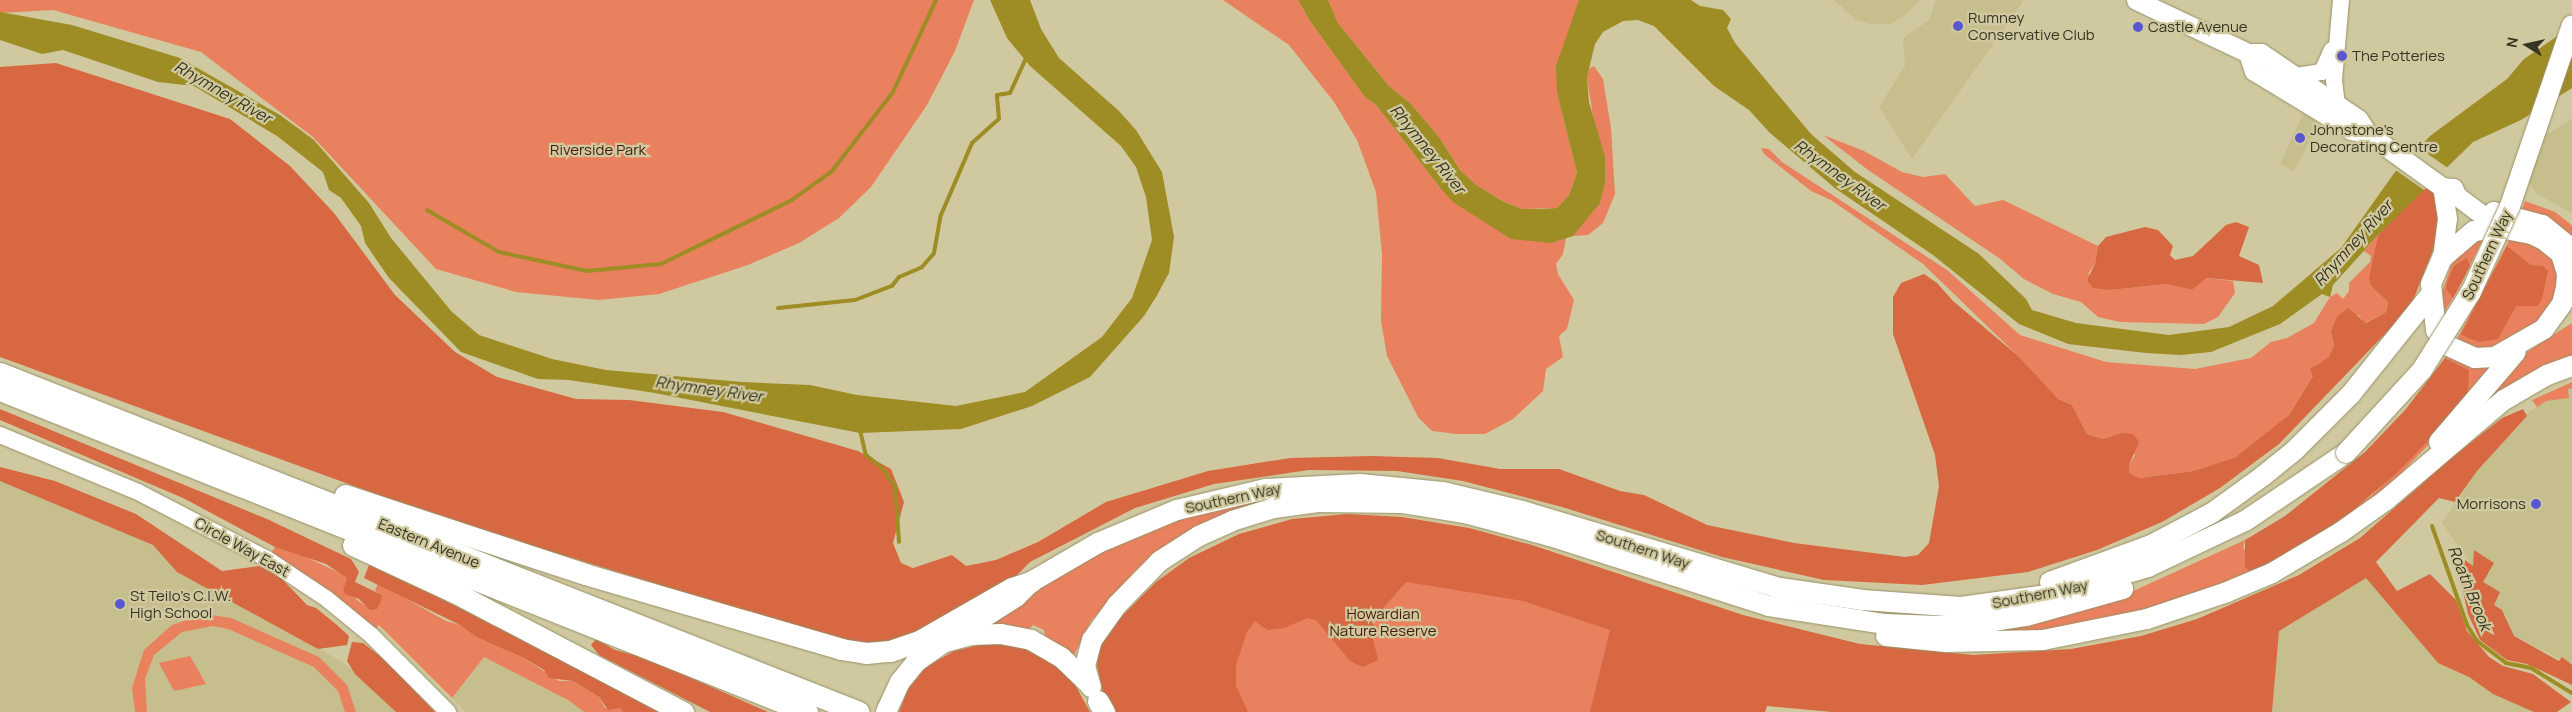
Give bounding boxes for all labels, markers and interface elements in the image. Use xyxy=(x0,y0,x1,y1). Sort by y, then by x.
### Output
place label: Rumney Conservative Club xyxy=(1968,8,2095,43)
place label: Castle Avenue xyxy=(2148,18,2248,36)
marker: Rumney Conservative Club xyxy=(1952,20,1964,32)
north arrow xyxy=(2502,20,2552,70)
marker: Castle Avenue xyxy=(2132,21,2144,33)
text: N xyxy=(2502,36,2522,49)
place label: The Potteries xyxy=(2352,47,2445,65)
marker: The Potteries xyxy=(2336,50,2348,62)
water label: Rhymney River xyxy=(171,57,275,127)
water label: Rhymney River xyxy=(1386,101,1470,197)
place label: Johnstone's Decorating Centre xyxy=(2310,120,2438,155)
marker: Johnstone's Decorating Centre xyxy=(2294,132,2306,144)
water label: Rhymney River xyxy=(1790,135,1890,215)
park label: Riverside Park xyxy=(550,141,646,159)
water label: Rhymney River xyxy=(2310,196,2396,290)
street label: Southern Way xyxy=(2458,207,2516,303)
water label: Rhymney River xyxy=(654,372,764,406)
street label: Southern Way xyxy=(1184,479,1282,517)
place label: Morrisons xyxy=(2457,495,2526,513)
marker: Morrisons xyxy=(2530,498,2542,510)
street label: Circle Way East xyxy=(191,513,293,581)
street label: Eastern Avenue xyxy=(376,514,482,572)
street label: Southern Way xyxy=(1594,525,1692,573)
water label: Roath Brook xyxy=(2444,543,2496,633)
street label: Southern Way xyxy=(1991,576,2089,612)
place label: St Teilo's C.I.W. High School xyxy=(130,586,231,621)
marker: St Teilo's C.I.W. High School xyxy=(114,598,126,610)
park label: Howardian Nature Reserve xyxy=(1330,604,1436,639)

